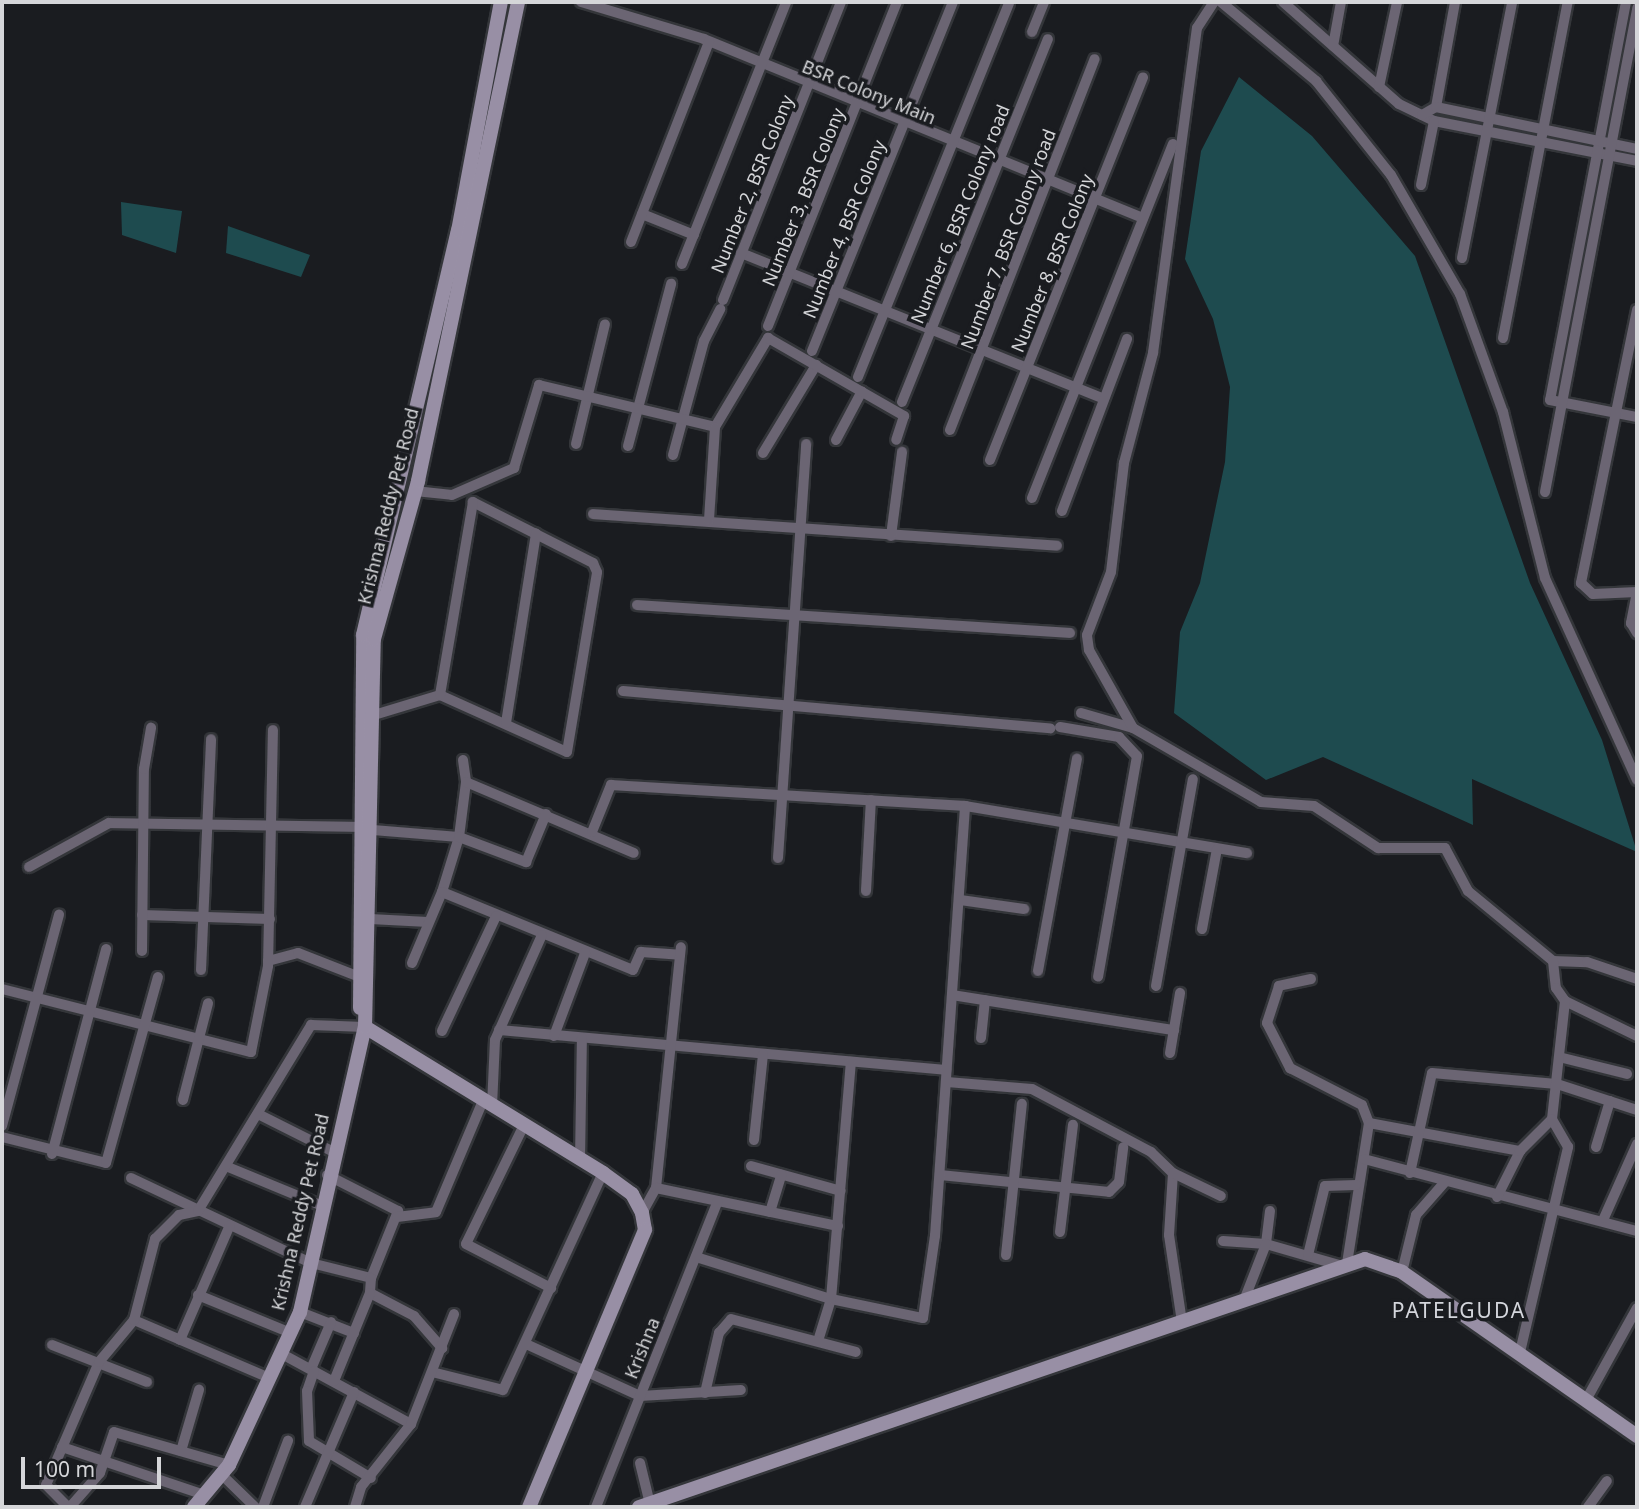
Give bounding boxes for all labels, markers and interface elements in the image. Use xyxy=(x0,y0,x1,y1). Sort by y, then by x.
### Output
street label: BSR Colony Main xyxy=(799,55,939,129)
street label: Number 2, BSR Colony xyxy=(706,92,798,276)
street label: Number 6, BSR Colony road xyxy=(906,101,1014,327)
street label: Number 3, BSR Colony xyxy=(757,105,849,289)
street label: Number 7, BSR Colony road xyxy=(956,126,1060,352)
street label: Number 4, BSR Colony xyxy=(798,137,890,321)
street label: Number 8, BSR Colony xyxy=(1006,171,1098,355)
street label: Krishna Reddy Pet Road xyxy=(353,406,423,606)
street label: Krishna Reddy Pet Road xyxy=(267,1111,333,1313)
district label: PATELGUDA xyxy=(1393,1297,1525,1323)
street label: Krishna xyxy=(620,1314,664,1382)
scale bar xyxy=(24,1442,164,1486)
text: 100 m xyxy=(34,1455,95,1483)

